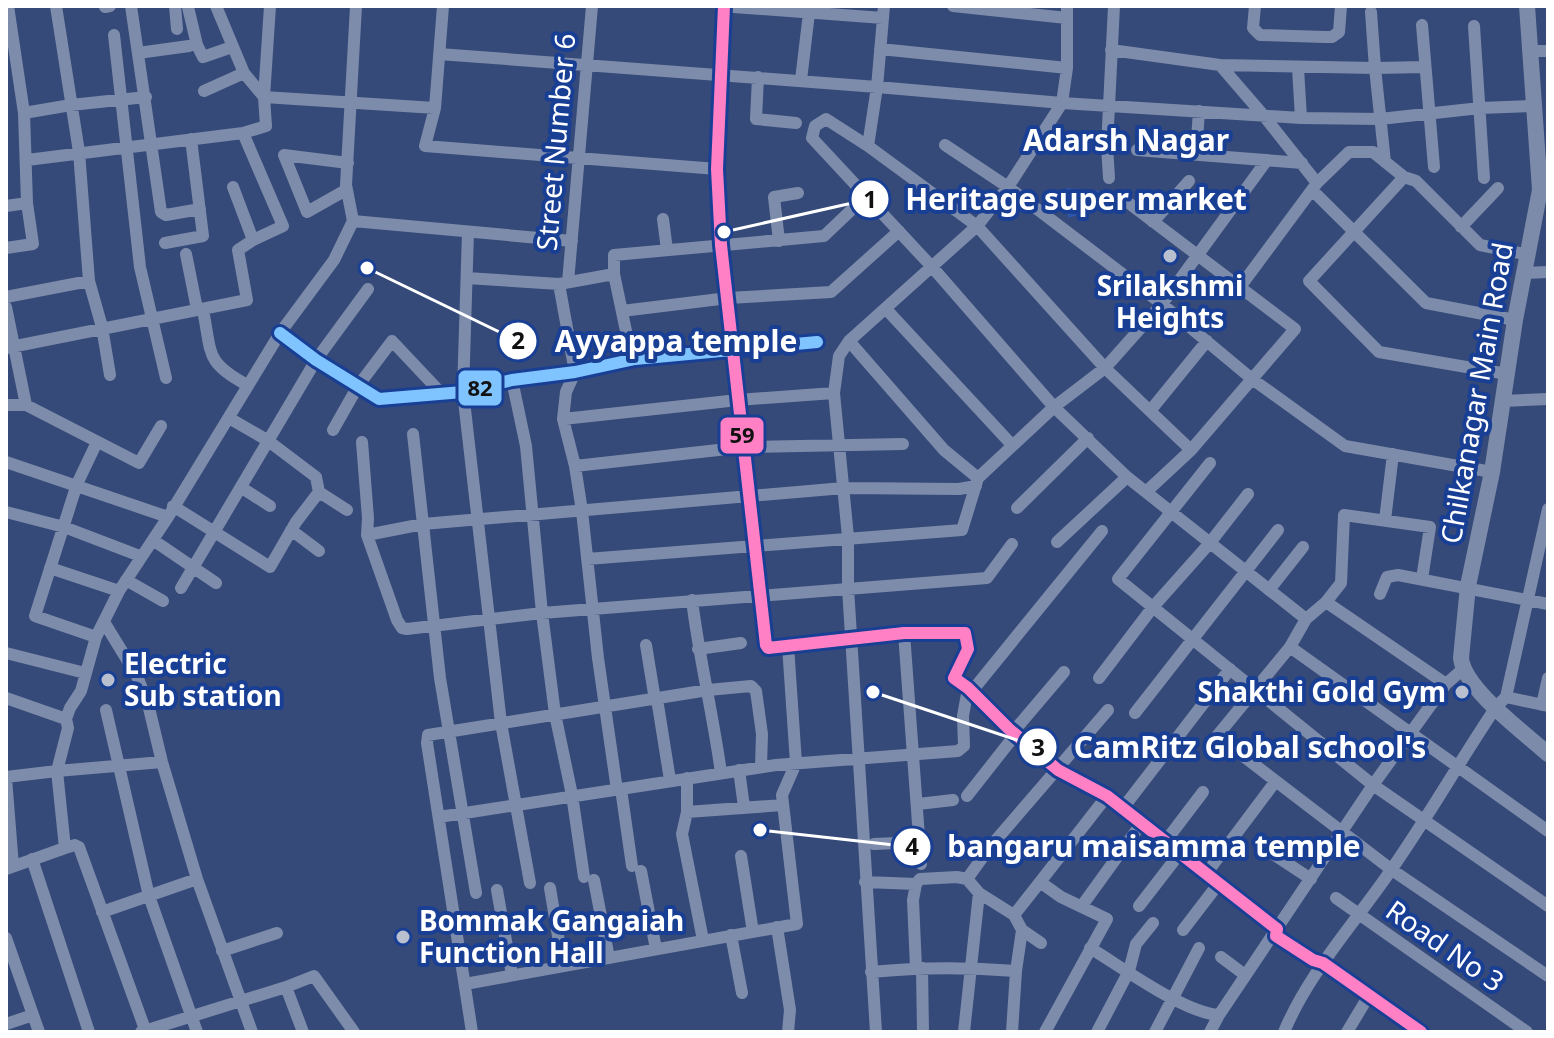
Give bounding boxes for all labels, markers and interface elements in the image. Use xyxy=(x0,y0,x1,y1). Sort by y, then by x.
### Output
street label: Street Number 6 xyxy=(527,32,583,252)
district label: Adarsh Nagar xyxy=(1023,119,1230,160)
callout: Heritage super market xyxy=(850,172,1263,226)
text: Heritage super market xyxy=(905,178,1247,219)
text: 1 xyxy=(863,182,877,215)
street label: Chilkanagar Main Road xyxy=(1431,239,1521,546)
marker: Srilakshmi Heights xyxy=(1161,247,1179,265)
place label: Srilakshmi Heights xyxy=(1097,266,1243,336)
callout: Ayyappa temple xyxy=(498,314,813,368)
text: Ayyappa temple xyxy=(555,320,797,361)
text: 2 xyxy=(511,323,525,356)
line badge: 82 xyxy=(457,369,503,407)
text: 82 xyxy=(467,372,493,402)
line badge: 59 xyxy=(719,416,765,455)
text: 59 xyxy=(729,419,755,449)
place label: Electric Sub station xyxy=(124,644,282,714)
marker: Electric Sub station xyxy=(99,671,117,689)
place label: Shakthi Gold Gym xyxy=(1198,672,1446,710)
marker: Shakthi Gold Gym xyxy=(1453,683,1471,701)
callout: CamRitz Global school's xyxy=(1018,720,1442,774)
text: CamRitz Global school's xyxy=(1074,726,1426,767)
text: 3 xyxy=(1031,730,1045,763)
callout: bangaru maisamma temple xyxy=(892,820,1377,874)
text: bangaru maisamma temple xyxy=(947,825,1361,866)
text: 4 xyxy=(905,829,919,862)
street label: Road No 3 xyxy=(1379,891,1512,1000)
place label: Bommak Gangaiah Function Hall xyxy=(419,901,684,971)
marker: Bommak Gangaiah Function Hall xyxy=(394,928,412,946)

